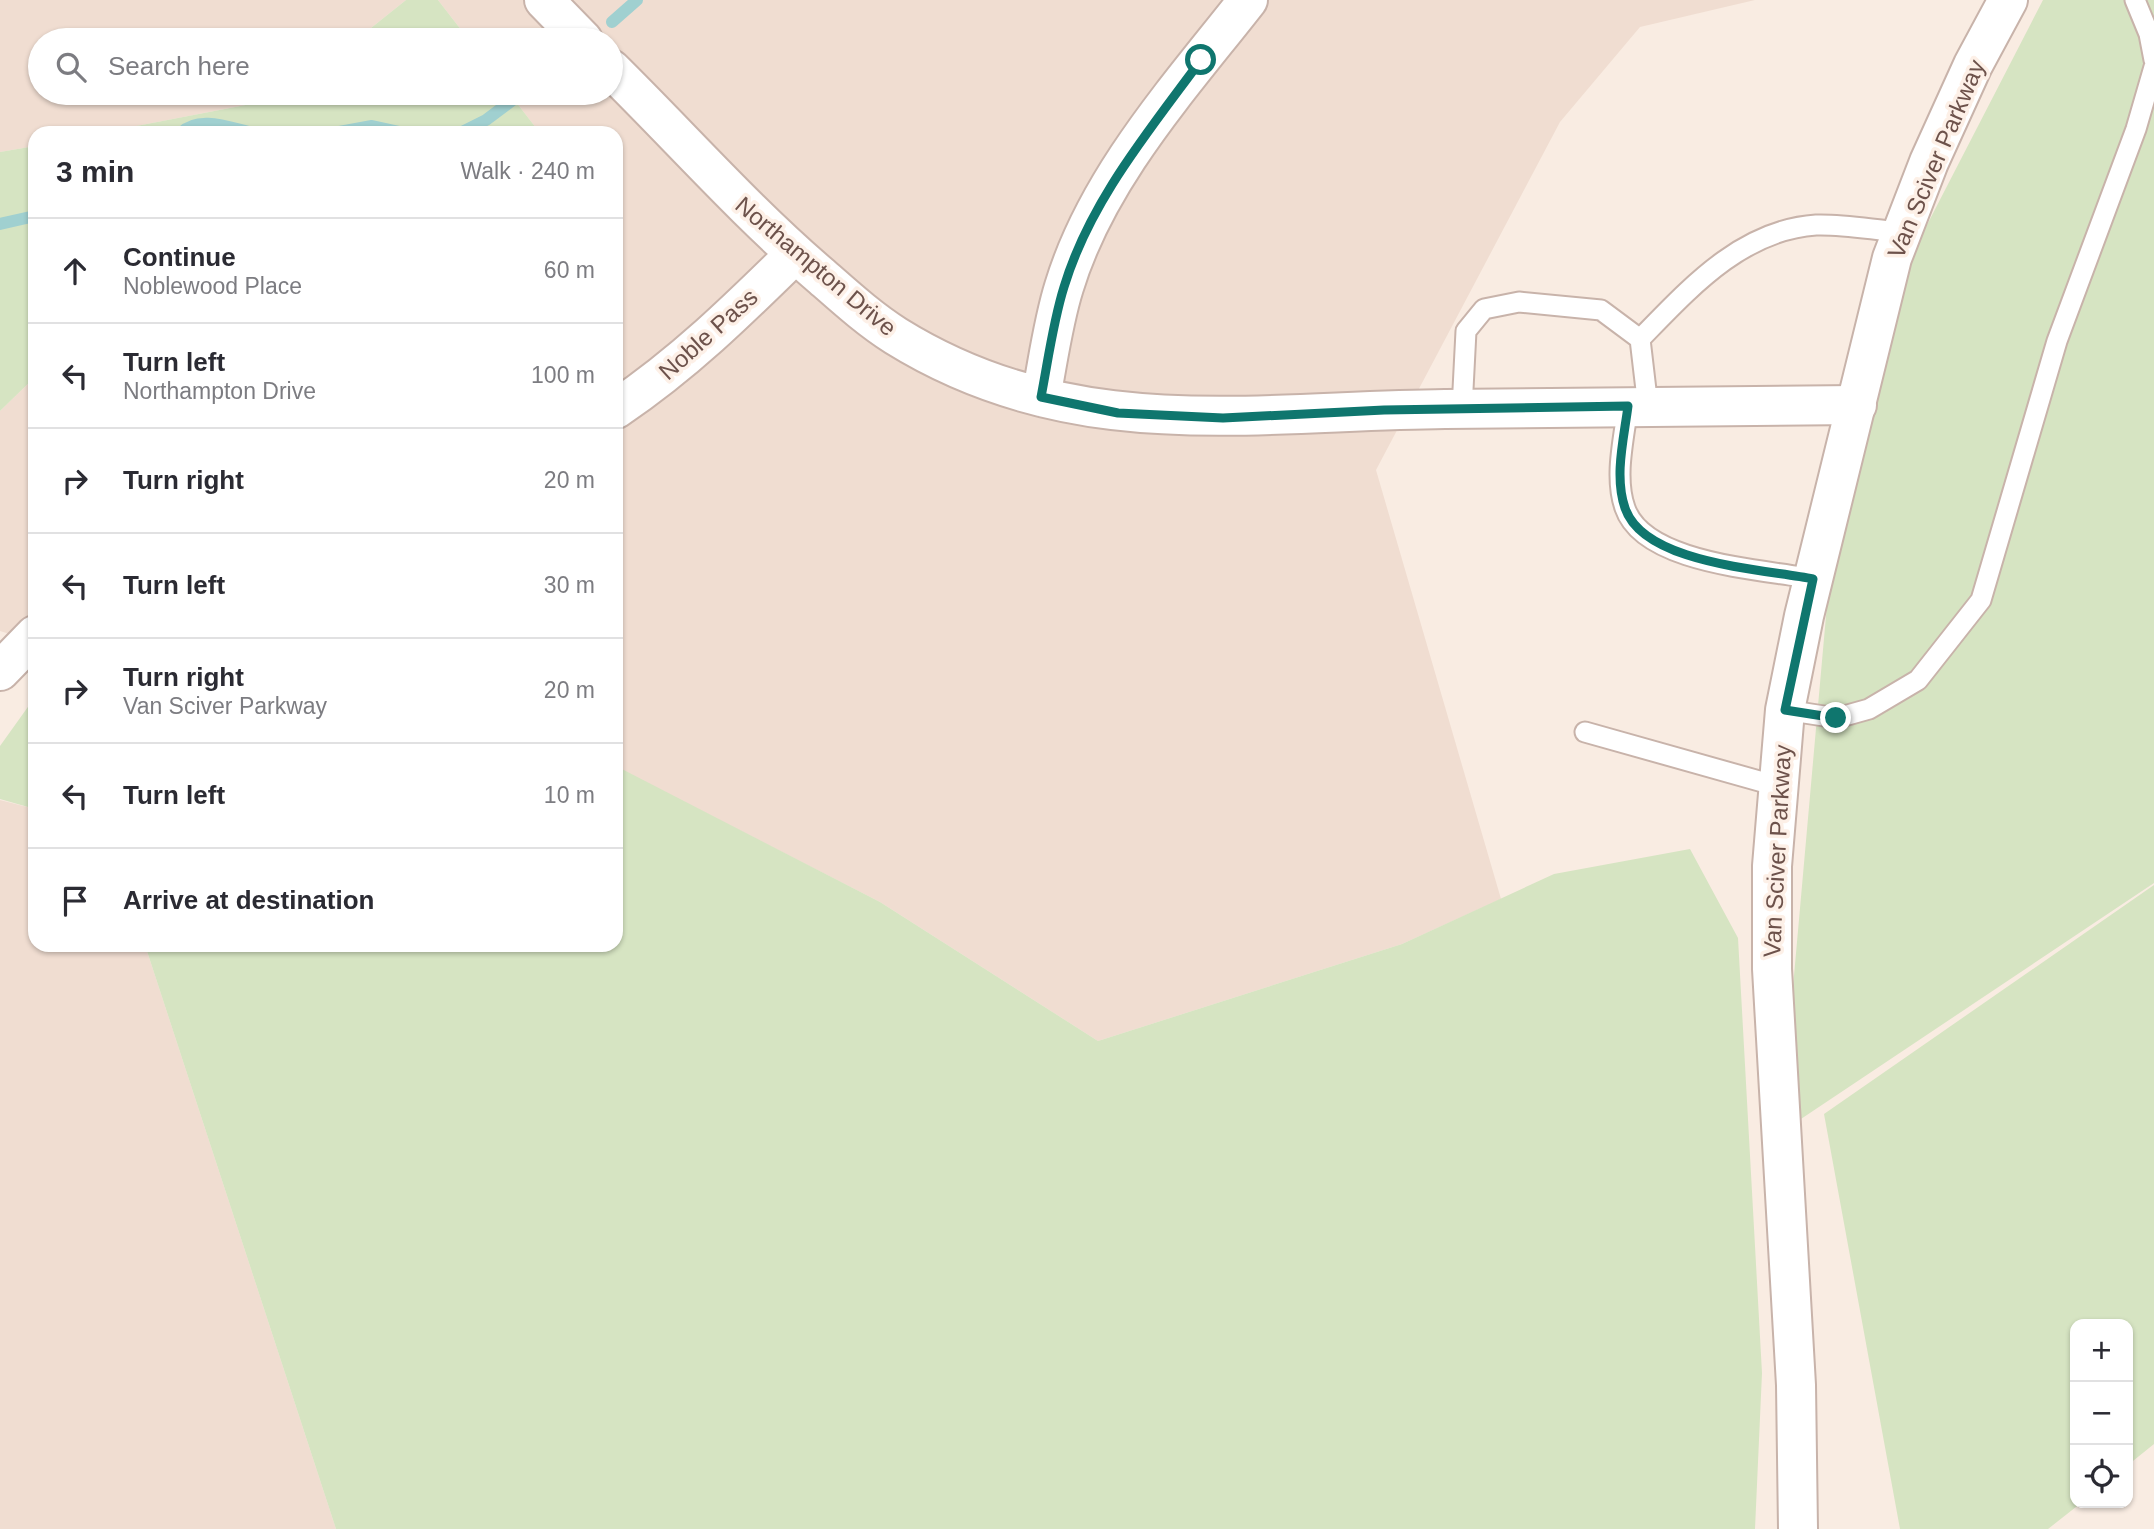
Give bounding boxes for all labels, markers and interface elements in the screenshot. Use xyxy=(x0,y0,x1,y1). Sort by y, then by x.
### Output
search box xyxy=(28,28,623,105)
route start xyxy=(1185,44,1216,75)
icon: search xyxy=(52,48,90,86)
text: Search here xyxy=(108,51,250,81)
street label: Van Sciver Parkway xyxy=(1882,56,1990,262)
text: 3 min xyxy=(56,155,134,188)
text: Walk · 240 m xyxy=(460,158,595,184)
street label: Northampton Drive xyxy=(730,191,902,341)
text: Continue xyxy=(123,242,236,272)
icon: ahead xyxy=(56,252,94,290)
text: 60 m xyxy=(544,257,595,283)
text: Noblewood Place xyxy=(123,273,302,299)
street label: Noble Pass xyxy=(653,283,763,385)
text: Turn left xyxy=(123,347,225,377)
icon: left xyxy=(56,357,94,395)
text: 100 m xyxy=(531,362,595,388)
text: Northampton Drive xyxy=(123,378,316,404)
icon: right xyxy=(56,462,94,500)
text: Turn right xyxy=(123,465,244,495)
text: 20 m xyxy=(544,467,595,493)
icon: left xyxy=(56,567,94,605)
text: Turn left xyxy=(123,570,225,600)
text: 30 m xyxy=(544,572,595,598)
text: Turn right xyxy=(123,662,244,692)
icon: right xyxy=(56,672,94,710)
text: 20 m xyxy=(544,677,595,703)
text: Van Sciver Parkway xyxy=(123,693,327,719)
route end xyxy=(1820,702,1851,733)
street label: Van Sciver Parkway xyxy=(1758,744,1796,958)
icon: left xyxy=(56,777,94,815)
text: Turn left xyxy=(123,780,225,810)
text: 10 m xyxy=(544,782,595,808)
icon: arrive xyxy=(56,882,94,920)
text: Arrive at destination xyxy=(123,885,374,915)
map controls xyxy=(2070,1319,2133,1508)
button: + xyxy=(2070,1319,2133,1382)
button: − xyxy=(2070,1382,2133,1445)
button: locate xyxy=(2070,1445,2133,1508)

